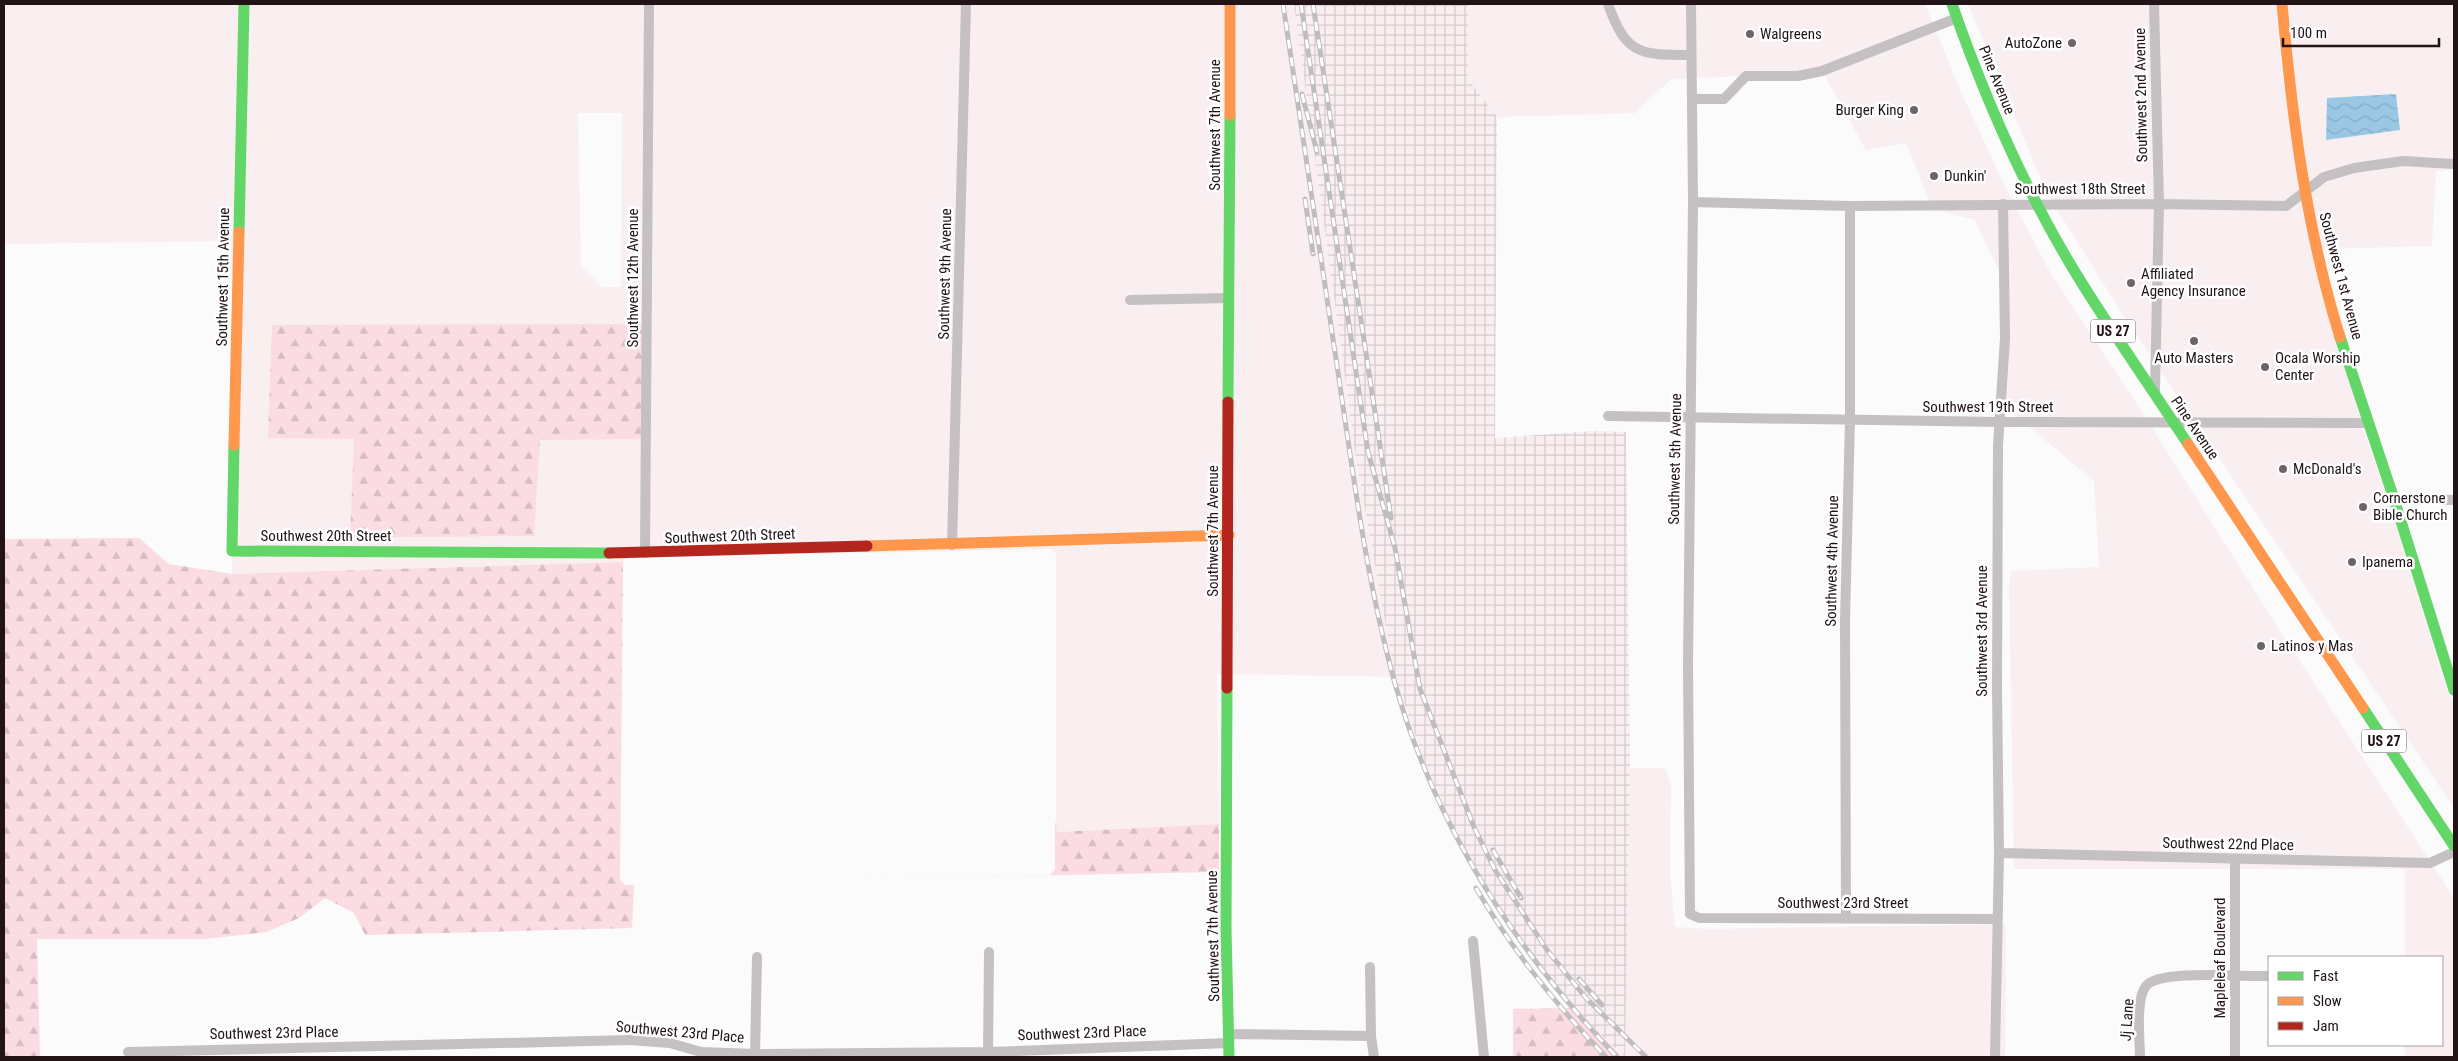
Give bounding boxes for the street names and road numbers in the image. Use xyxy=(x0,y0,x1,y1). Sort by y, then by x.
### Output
street label: Southwest 2nd Avenue xyxy=(2131,28,2151,162)
street label: Pine Avenue xyxy=(1975,43,2019,117)
street label: Southwest 7th Avenue xyxy=(1206,59,1224,191)
street label: Southwest 18th Street xyxy=(2015,180,2145,198)
street label: Southwest 15th Avenue xyxy=(213,207,233,347)
street label: Southwest 9th Avenue xyxy=(935,208,955,340)
street label: Southwest 12th Avenue xyxy=(624,209,642,347)
street label: Southwest 1st Avenue xyxy=(2315,210,2367,342)
road number: US 27 xyxy=(2090,320,2136,342)
street label: Southwest 5th Avenue xyxy=(1665,393,1685,525)
street label: Pine Avenue xyxy=(2167,393,2223,463)
street label: Southwest 19th Street xyxy=(1923,398,2053,416)
street label: Southwest 7th Avenue xyxy=(1204,465,1222,597)
street label: Southwest 4th Avenue xyxy=(1822,495,1842,627)
street label: Southwest 20th Street xyxy=(664,525,796,547)
street label: Southwest 20th Street xyxy=(261,527,391,545)
street label: Southwest 3rd Avenue xyxy=(1973,565,1991,697)
road number: US 27 xyxy=(2362,729,2406,752)
street label: Southwest 22nd Place xyxy=(2162,834,2294,854)
street label: Southwest 7th Avenue xyxy=(1203,870,1223,1002)
street label: Southwest 23rd Street xyxy=(1777,894,1909,912)
street label: Mapleleaf Boulevard xyxy=(2211,898,2229,1018)
street label: Jj Lane xyxy=(2117,998,2137,1042)
street label: Southwest 23rd Place xyxy=(615,1017,745,1047)
street label: Southwest 23rd Place xyxy=(1017,1022,1147,1044)
street label: Southwest 23rd Place xyxy=(209,1023,339,1043)

